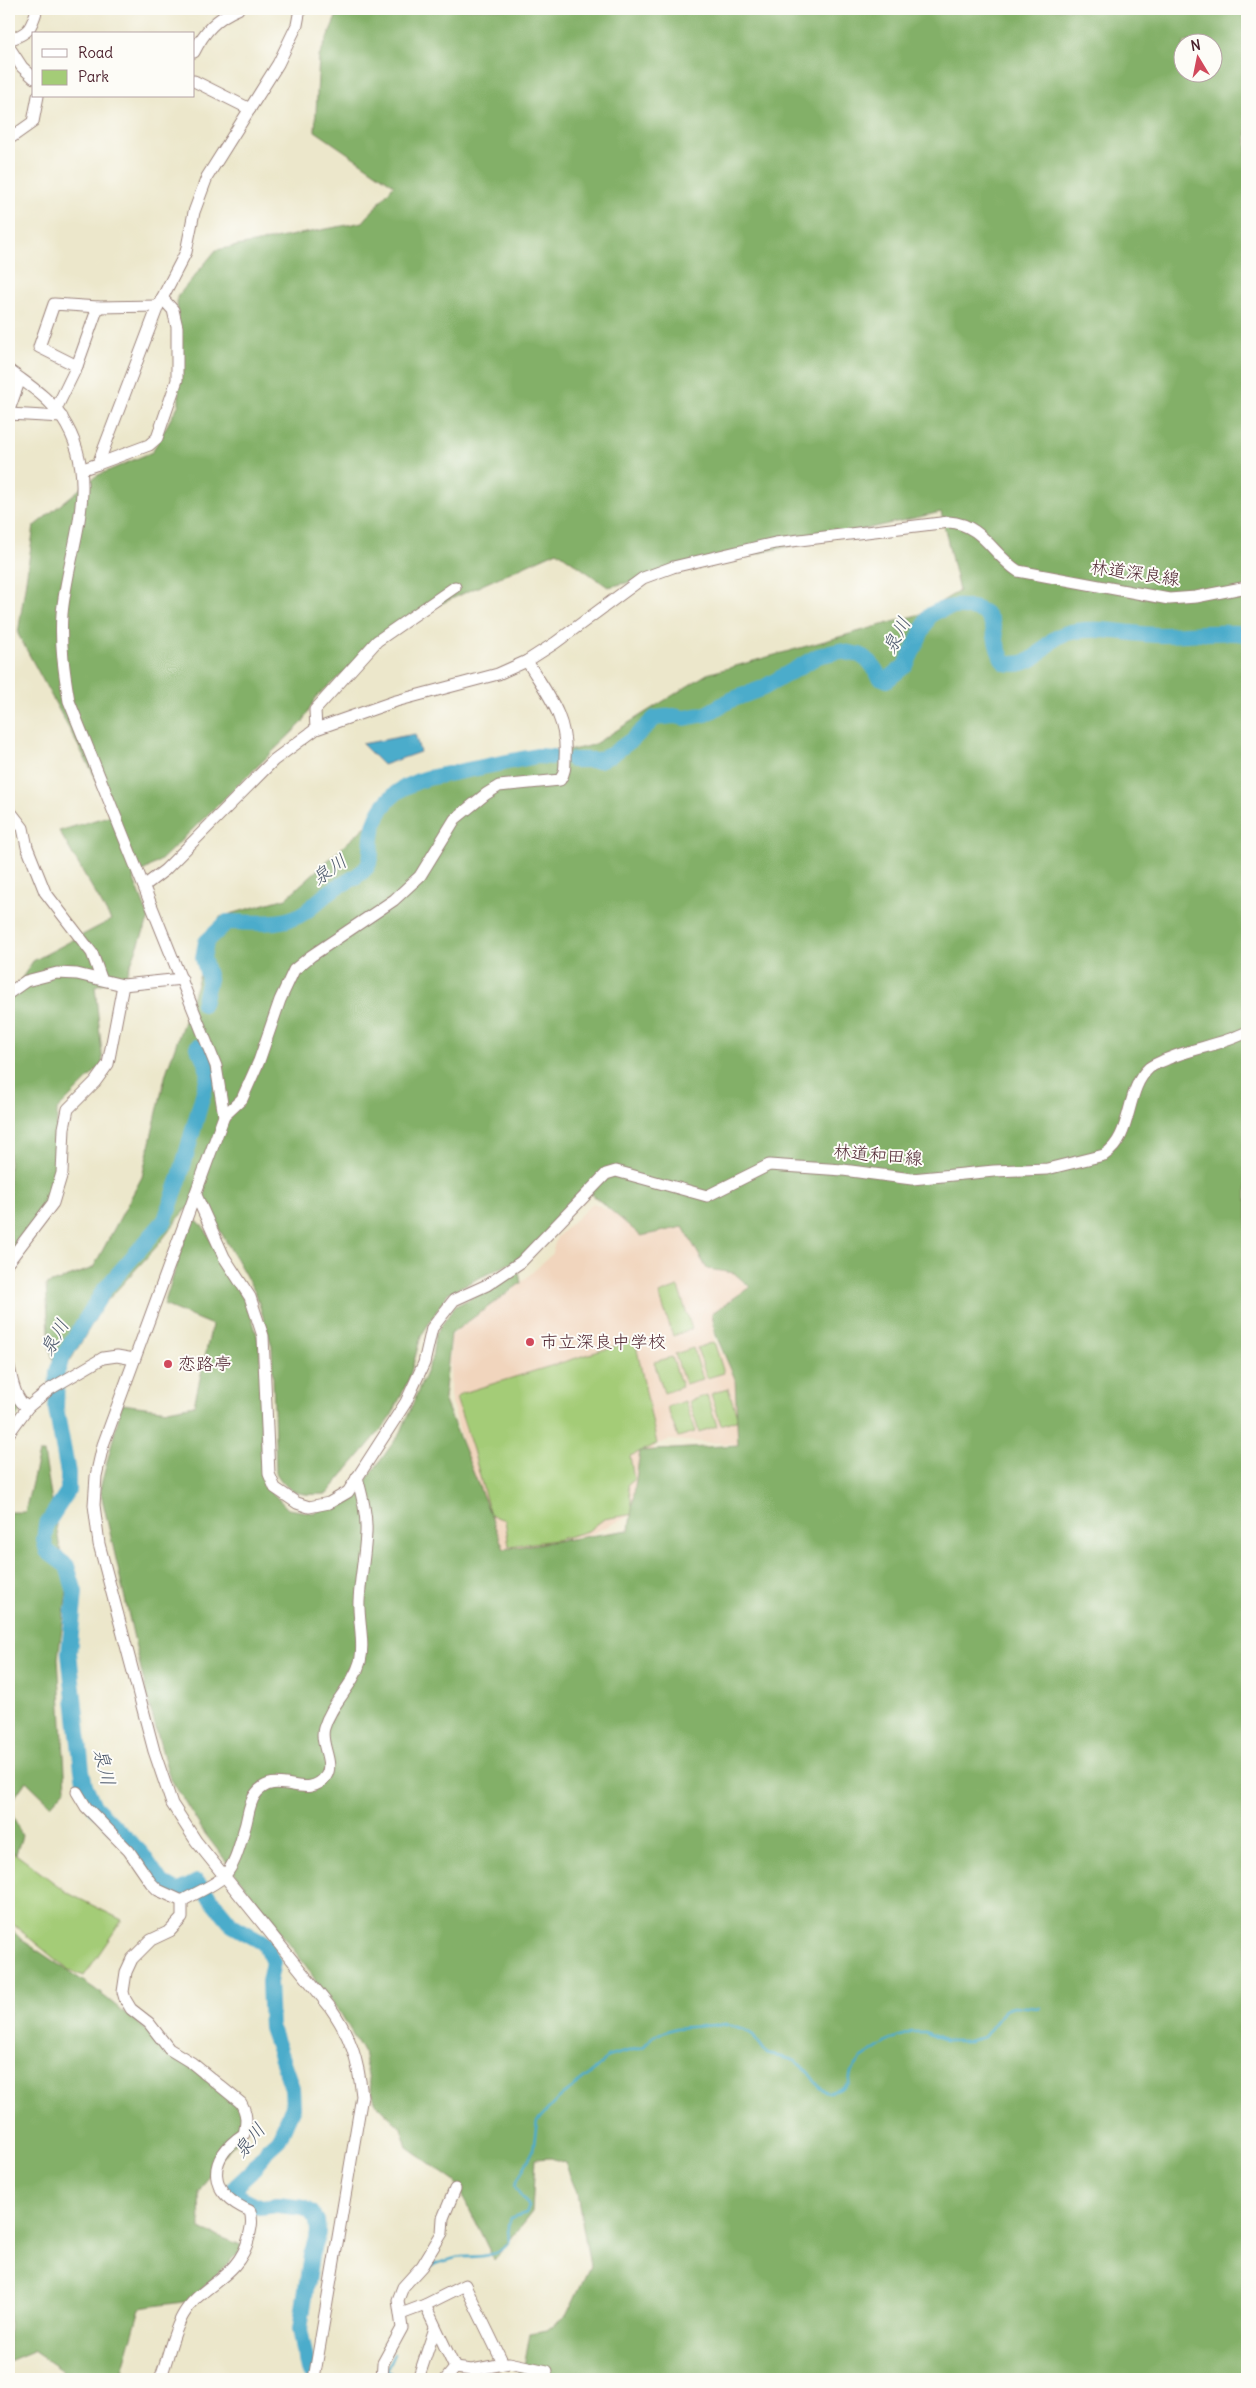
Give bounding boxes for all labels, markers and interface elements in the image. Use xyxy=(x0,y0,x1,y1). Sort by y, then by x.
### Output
legend xyxy=(32,32,195,98)
north arrow xyxy=(1174,32,1224,82)
text: N xyxy=(1189,35,1202,55)
text: Road xyxy=(78,43,113,62)
text: Park xyxy=(78,67,109,86)
street label: 林道深良線 xyxy=(1089,555,1181,590)
water label: 泉川 xyxy=(876,613,916,657)
water label: 泉川 xyxy=(307,848,351,890)
street label: 林道和田線 xyxy=(832,1139,924,1170)
water label: 泉川 xyxy=(34,1315,74,1359)
place label: 市立深良中学校 xyxy=(540,1330,666,1353)
marker: 市立深良中学校 xyxy=(524,1336,536,1348)
place label: 恋路亭 xyxy=(178,1352,232,1375)
marker: 恋路亭 xyxy=(162,1358,174,1370)
water label: 泉川 xyxy=(89,1746,121,1788)
water label: 泉川 xyxy=(228,2118,270,2162)

